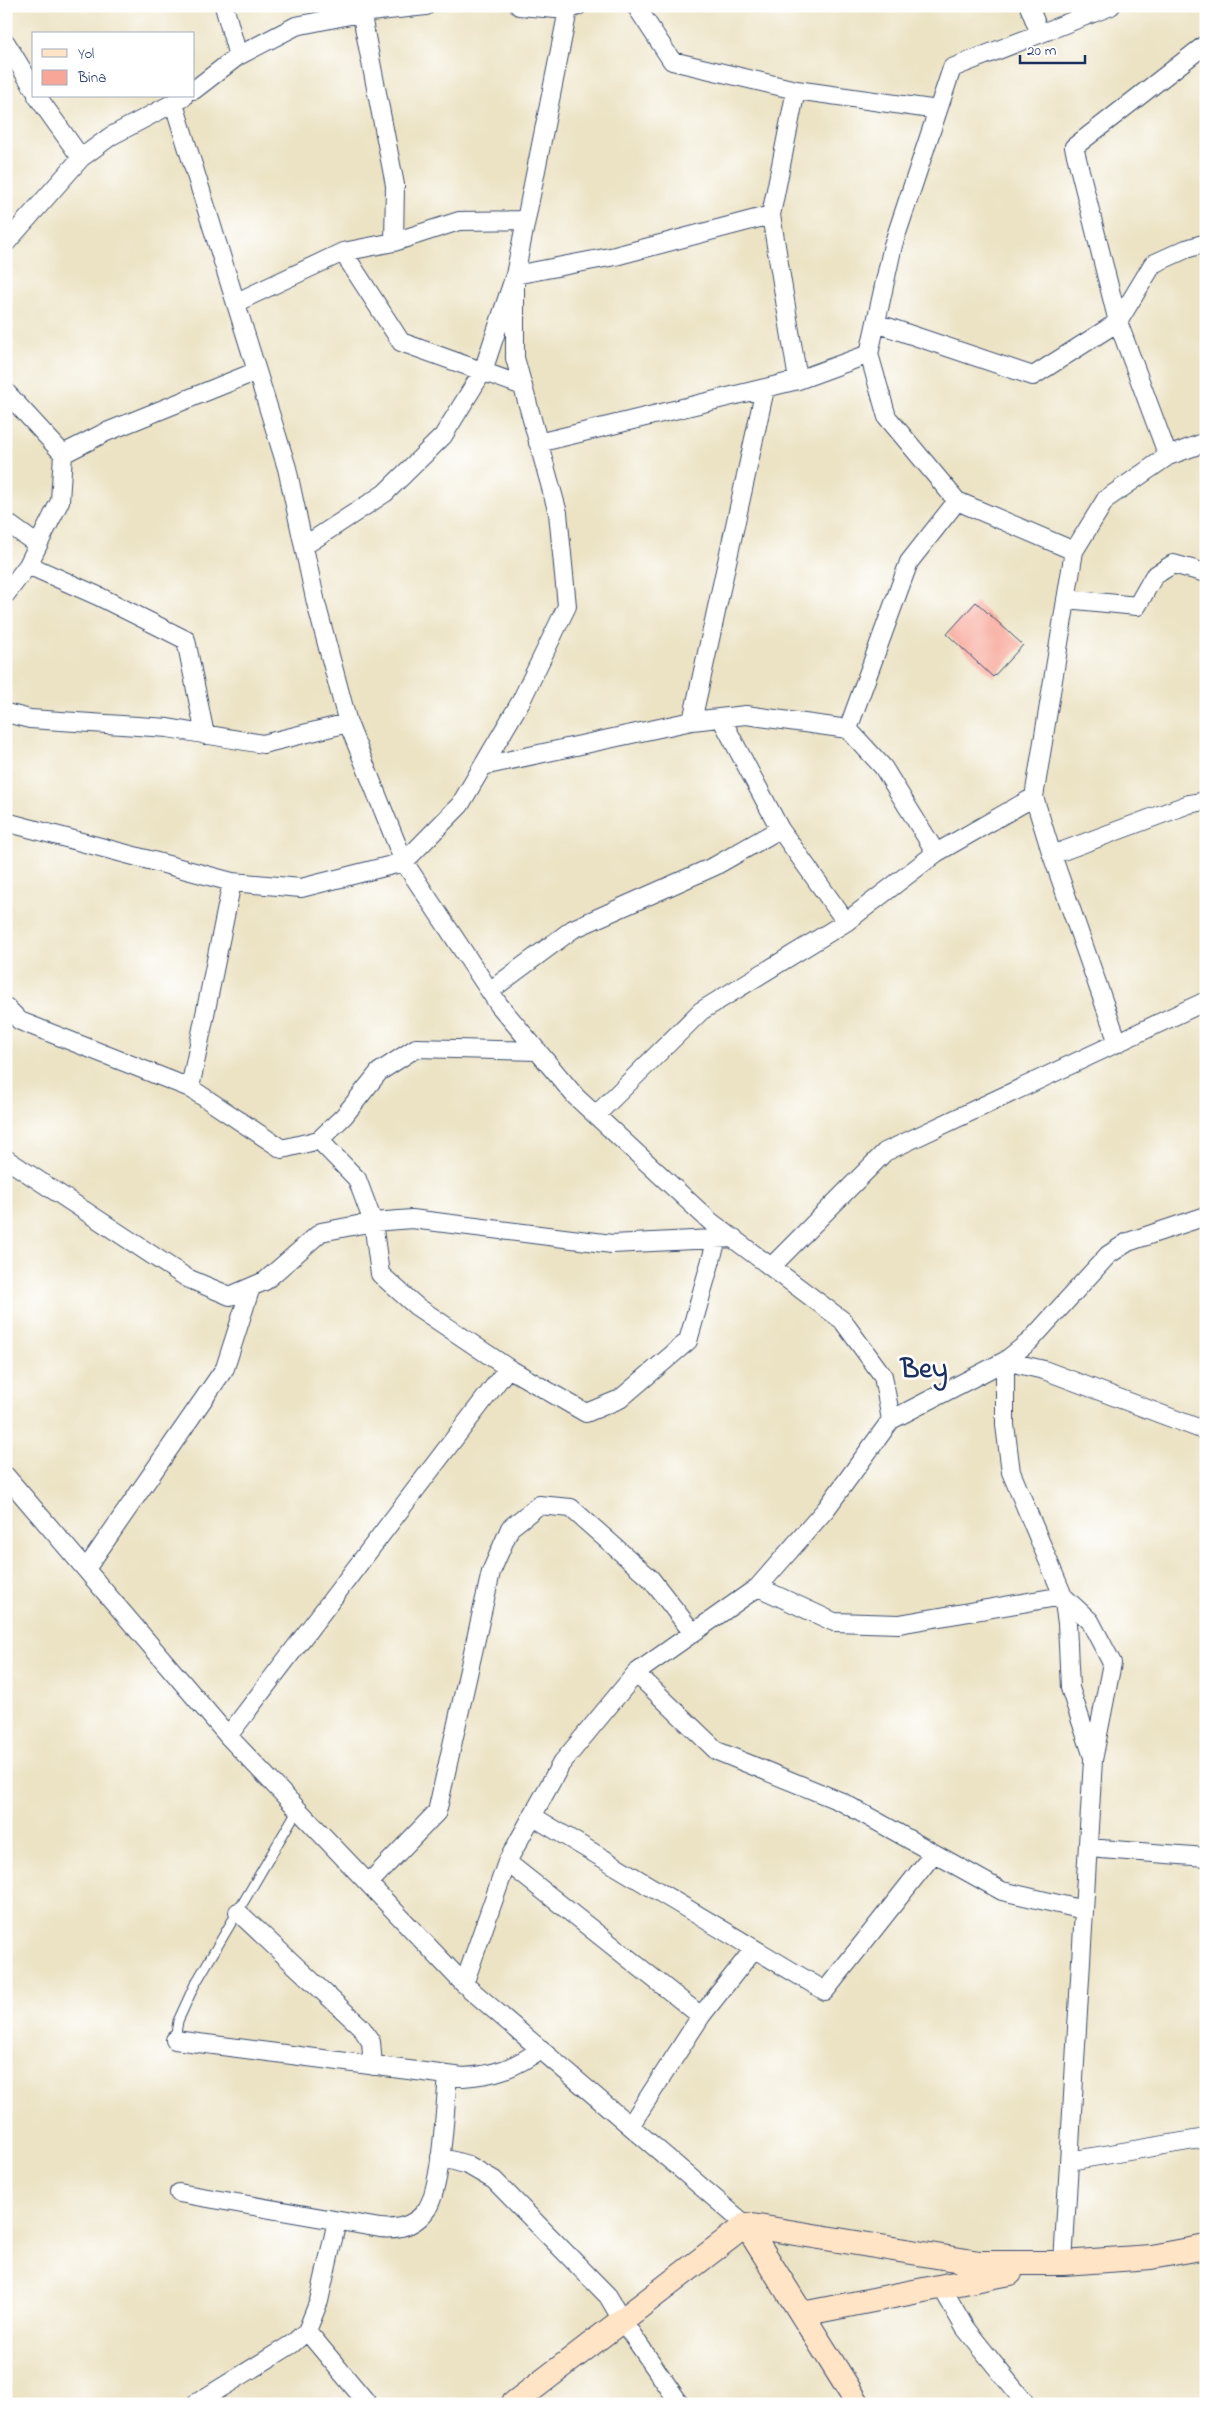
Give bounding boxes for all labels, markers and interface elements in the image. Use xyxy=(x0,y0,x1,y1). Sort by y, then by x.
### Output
legend xyxy=(32,32,195,98)
scale bar xyxy=(1020,32,1084,64)
text: 20 m xyxy=(1027,40,1057,62)
text: Yol xyxy=(78,43,94,65)
text: Bina xyxy=(77,67,106,89)
district label: Bey xyxy=(899,1350,947,1391)

